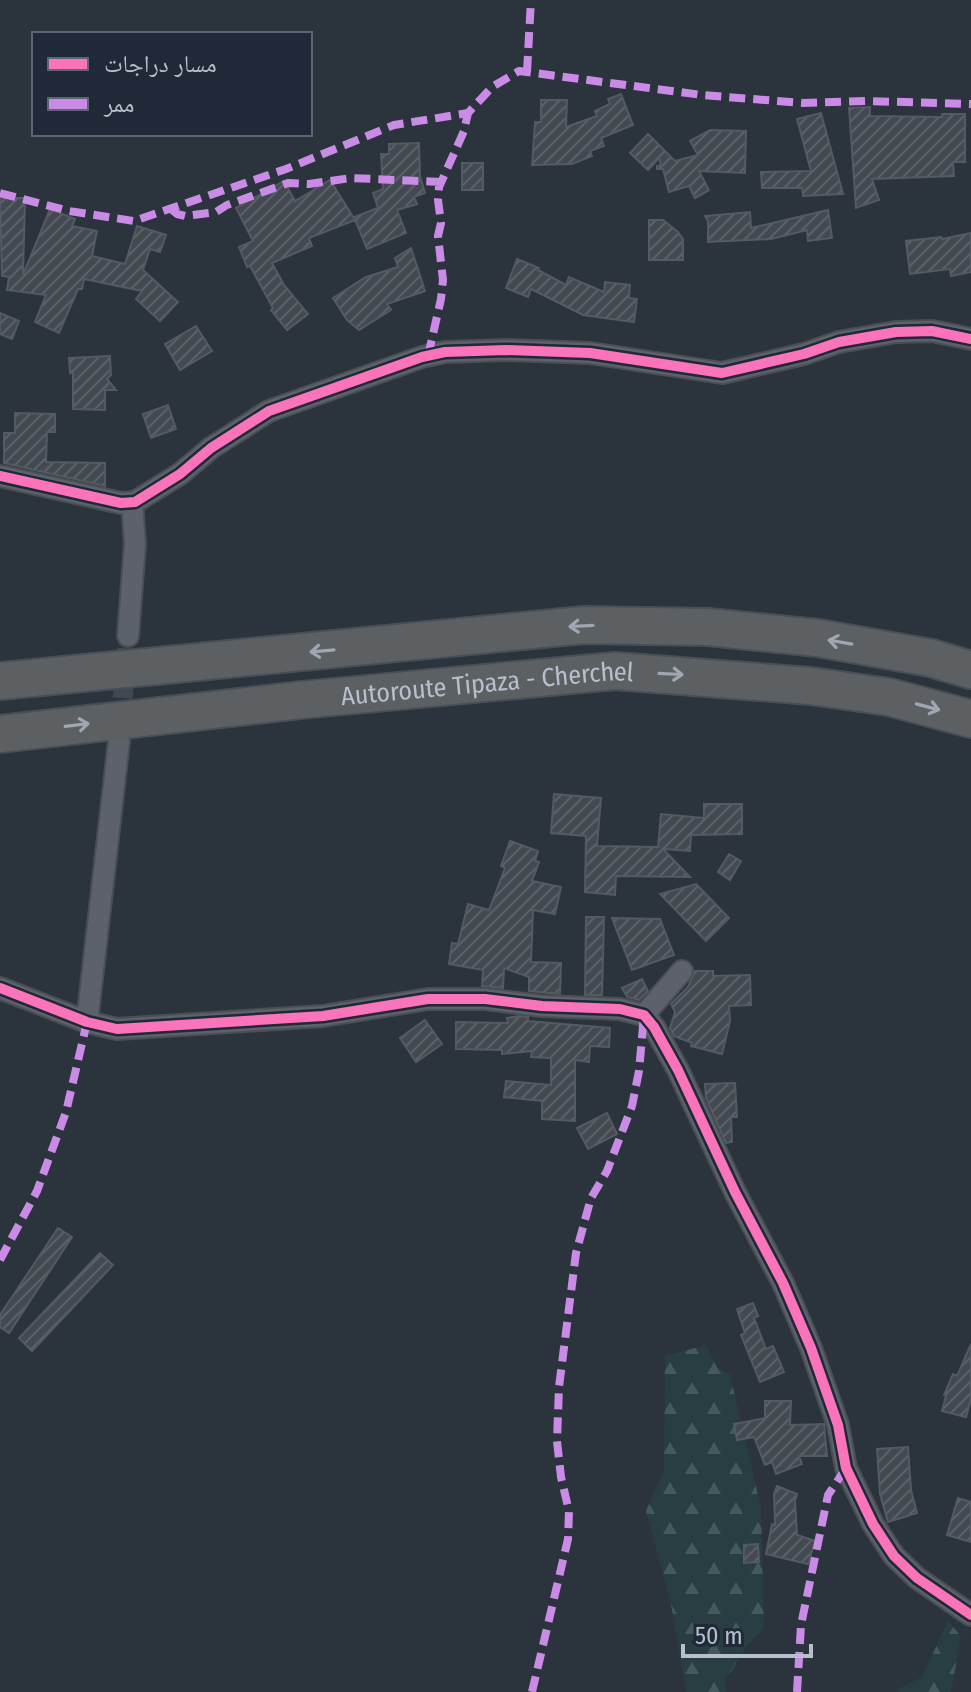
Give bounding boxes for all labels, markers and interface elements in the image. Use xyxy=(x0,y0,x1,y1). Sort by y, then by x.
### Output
legend xyxy=(32,32,312,136)
text: مسار دراجات xyxy=(104,50,217,78)
text: ممر xyxy=(103,90,135,118)
one-way arrow xyxy=(568,619,595,634)
one-way arrow xyxy=(828,634,853,649)
one-way arrow xyxy=(309,643,336,658)
street label: Autoroute Tipaza - Cherchel xyxy=(340,656,635,712)
one-way arrow xyxy=(657,667,684,682)
one-way arrow xyxy=(914,701,940,716)
one-way arrow xyxy=(64,718,90,733)
scale bar xyxy=(683,1608,811,1658)
text: 50 m xyxy=(695,1622,743,1650)

